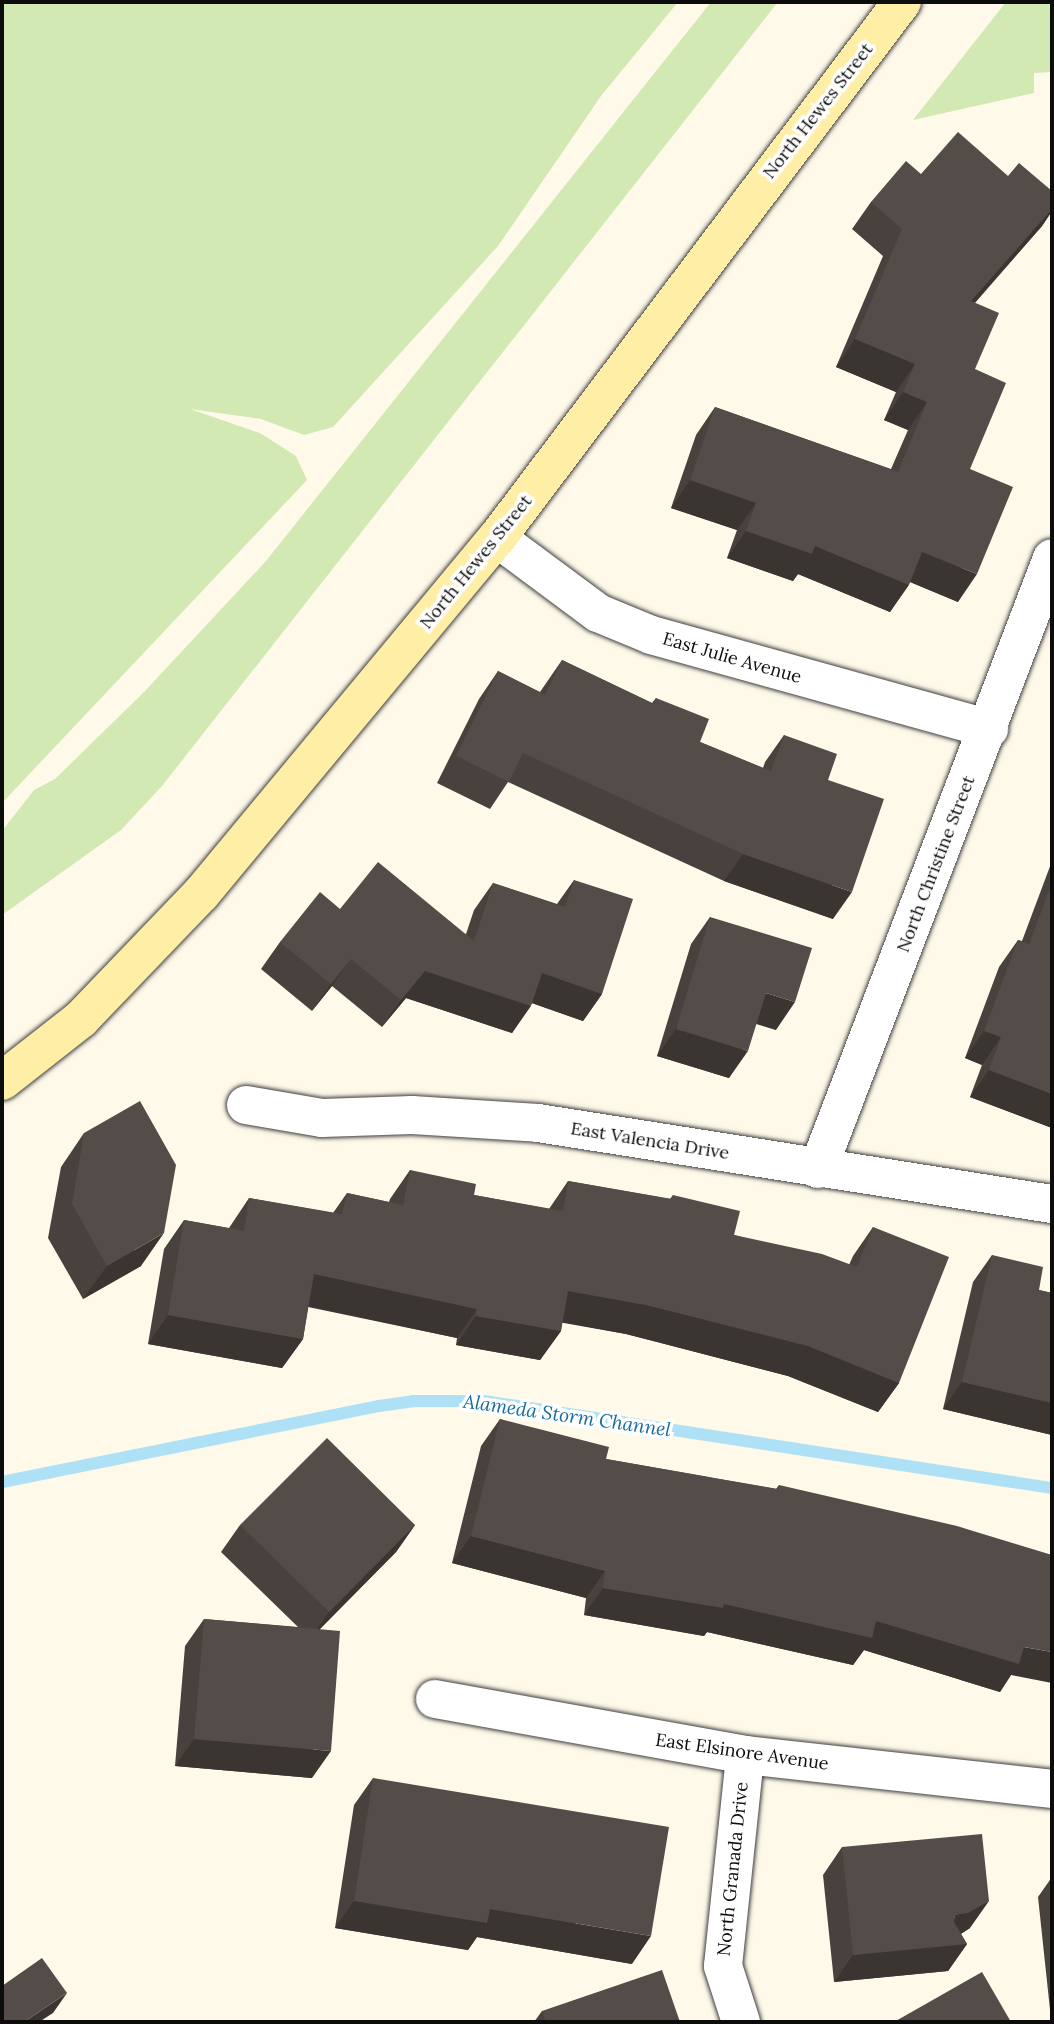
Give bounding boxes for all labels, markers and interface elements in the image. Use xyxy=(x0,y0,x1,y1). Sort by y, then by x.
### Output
street label: North Hewes Street xyxy=(758,39,878,183)
street label: North Hewes Street xyxy=(415,491,537,633)
street label: East Julie Avenue xyxy=(660,628,804,688)
street label: North Christine Street xyxy=(892,773,980,955)
street label: East Valencia Drive xyxy=(569,1118,731,1164)
water label: Alameda Storm Channel xyxy=(462,1390,672,1442)
street label: East Elsinore Avenue xyxy=(654,1729,830,1775)
street label: North Granada Drive xyxy=(713,1781,753,1957)

